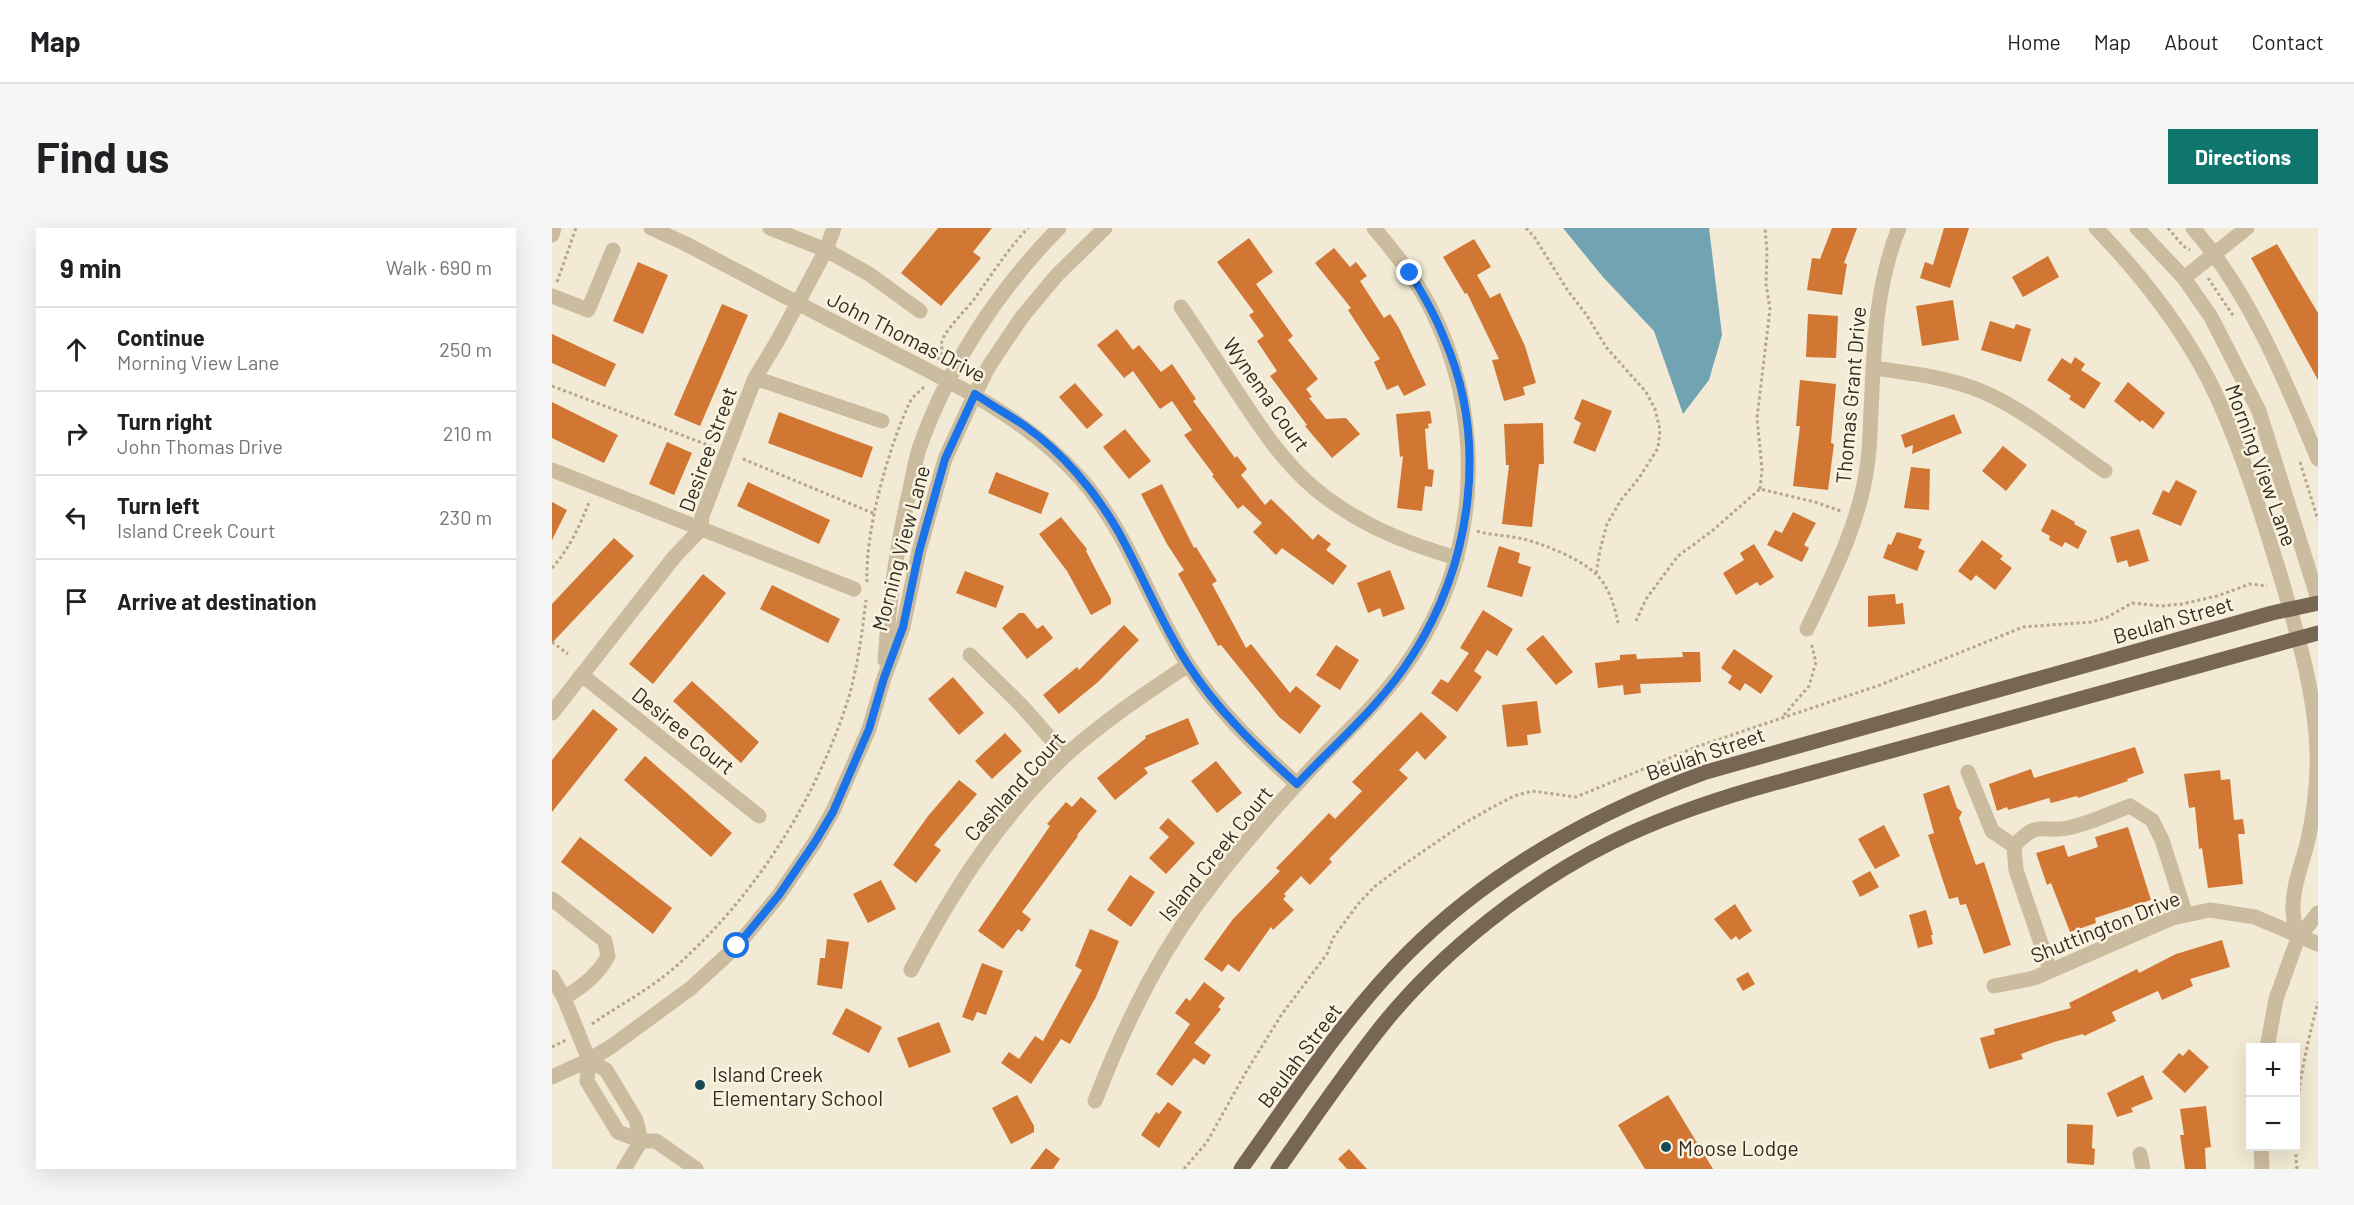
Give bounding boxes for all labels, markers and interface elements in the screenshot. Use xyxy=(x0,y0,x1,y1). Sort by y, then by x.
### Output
text: Map xyxy=(30,24,81,58)
text: Home xyxy=(2007,29,2061,54)
text: Map xyxy=(2094,29,2131,54)
text: About xyxy=(2164,29,2219,54)
text: Contact xyxy=(2252,29,2324,54)
button: Directions xyxy=(2168,129,2318,184)
text: Find us xyxy=(36,131,169,181)
text: 9 min xyxy=(60,252,122,283)
text: Walk · 690 m xyxy=(386,255,492,279)
route end xyxy=(1396,259,1422,285)
street label: John Thomas Drive xyxy=(824,285,990,387)
street label: Thomas Grant Drive xyxy=(1830,305,1870,485)
text: Continue xyxy=(117,324,205,350)
street label: Wynema Court xyxy=(1218,332,1316,456)
icon: ahead xyxy=(60,333,93,366)
text: 250 m xyxy=(439,337,492,361)
text: Morning View Lane xyxy=(117,350,279,374)
street label: Morning View Lane xyxy=(2221,381,2303,549)
street label: Desiree Street xyxy=(673,383,741,515)
text: Turn right xyxy=(117,408,212,434)
icon: right xyxy=(60,417,93,450)
text: 210 m xyxy=(443,421,492,445)
text: John Thomas Drive xyxy=(117,434,283,458)
street label: Morning View Lane xyxy=(866,462,934,634)
text: Turn left xyxy=(117,492,200,518)
icon: left xyxy=(60,501,93,534)
text: 230 m xyxy=(439,505,492,529)
text: Island Creek Court xyxy=(117,518,275,542)
icon: arrive xyxy=(60,585,93,618)
text: Arrive at destination xyxy=(117,588,316,614)
street label: Beulah Street xyxy=(2110,590,2236,648)
street label: Desiree Court xyxy=(628,681,740,779)
street label: Beulah Street xyxy=(1642,721,1768,785)
street label: Cashland Court xyxy=(958,726,1070,846)
street label: Island Creek Court xyxy=(1153,780,1277,926)
street label: Shuttington Drive xyxy=(2027,885,2183,967)
route start xyxy=(723,932,749,958)
street label: Beulah Street xyxy=(1252,998,1346,1112)
map controls xyxy=(2246,1043,2300,1151)
button: + xyxy=(2246,1043,2300,1097)
place label: Island Creek Elementary School xyxy=(712,1061,883,1110)
marker: Island Creek Elementary School xyxy=(693,1078,707,1092)
button: − xyxy=(2246,1097,2300,1151)
place label: Moose Lodge xyxy=(1678,1135,1799,1160)
marker: Moose Lodge xyxy=(1659,1140,1673,1154)

